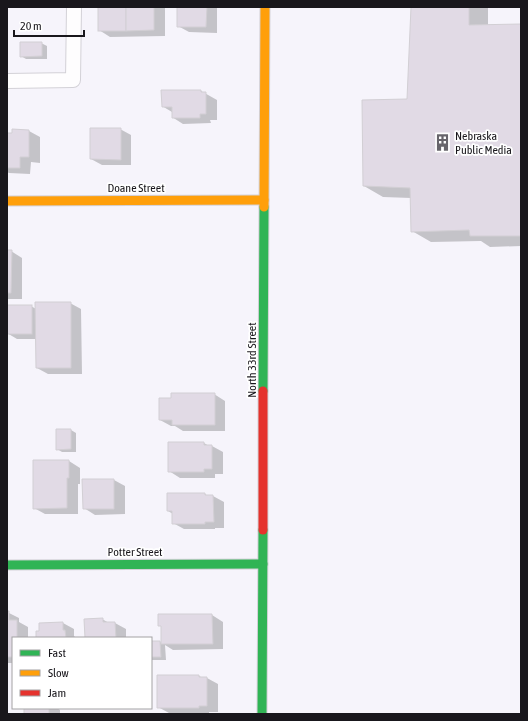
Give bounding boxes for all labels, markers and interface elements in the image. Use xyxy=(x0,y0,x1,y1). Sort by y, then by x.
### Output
scale bar xyxy=(14,12,84,38)
text: 20 m xyxy=(20,19,42,33)
place label: Nebraska Public Media xyxy=(455,129,512,157)
building icon: Nebraska Public Media xyxy=(432,133,452,153)
street label: Doane Street xyxy=(107,181,165,195)
street label: North 33rd Street xyxy=(245,322,259,398)
street label: Potter Street xyxy=(107,545,163,559)
legend xyxy=(12,637,152,709)
text: Fast xyxy=(48,646,66,660)
text: Slow xyxy=(48,666,69,680)
text: Jam xyxy=(48,686,66,700)

